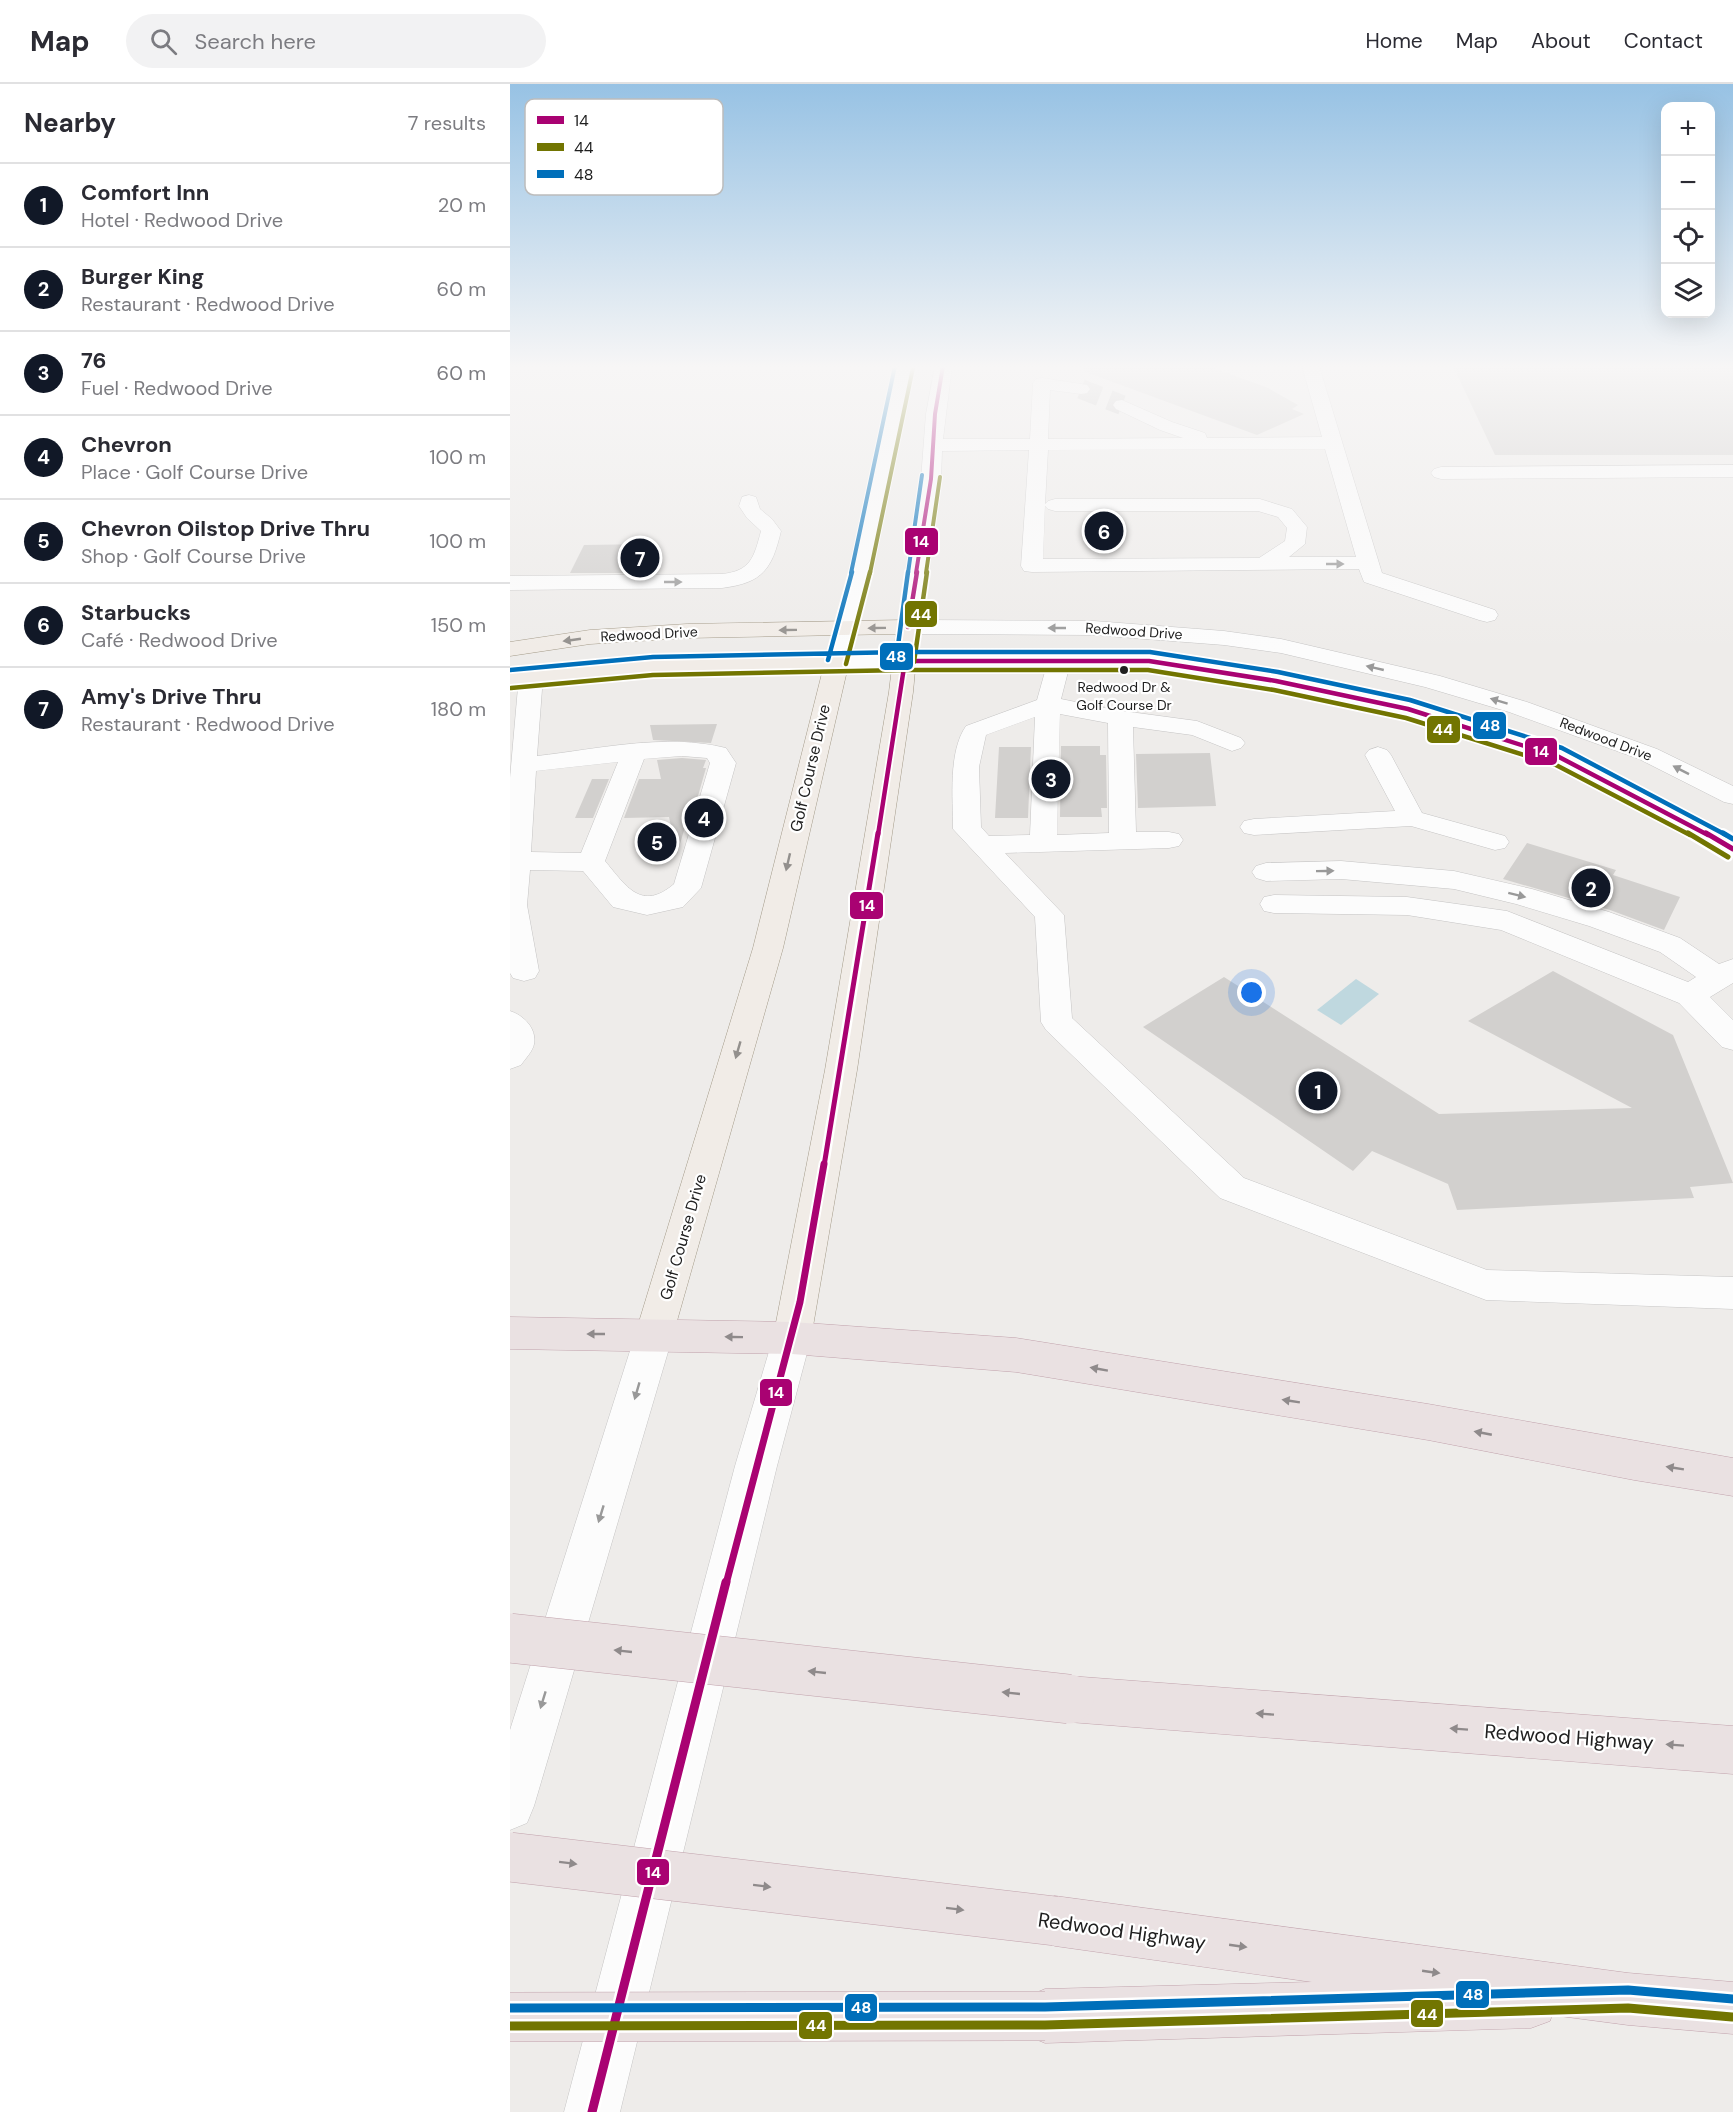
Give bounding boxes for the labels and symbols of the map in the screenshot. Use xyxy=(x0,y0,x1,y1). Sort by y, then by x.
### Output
legend xyxy=(525,99,723,195)
text: 14 xyxy=(574,110,589,131)
text: 44 xyxy=(574,137,594,158)
text: 48 xyxy=(574,164,593,185)
pin: 6 xyxy=(1084,508,1124,554)
line badge: 14 xyxy=(904,527,939,556)
text: 14 xyxy=(913,531,929,552)
pin: 7 xyxy=(620,536,660,580)
one-way arrow xyxy=(1326,559,1345,568)
one-way arrow xyxy=(664,577,683,587)
line badge: 44 xyxy=(904,600,938,628)
text: 44 xyxy=(911,604,931,625)
street label: Redwood Drive xyxy=(1085,619,1183,643)
street label: Redwood Drive xyxy=(600,622,698,646)
one-way arrow xyxy=(868,623,887,633)
one-way arrow xyxy=(1048,623,1067,633)
one-way arrow xyxy=(778,625,797,635)
one-way arrow xyxy=(562,636,581,645)
line badge: 48 xyxy=(879,642,914,671)
text: 48 xyxy=(886,646,906,667)
one-way arrow xyxy=(1365,663,1384,672)
marker: Redwood Dr & Golf Course Dr xyxy=(1118,664,1130,676)
place label: Redwood Dr & Golf Course Dr xyxy=(1076,678,1172,714)
one-way arrow xyxy=(1490,696,1508,705)
street label: Golf Course Drive xyxy=(785,702,835,834)
line badge: 48 xyxy=(1472,711,1507,740)
street label: Redwood Drive xyxy=(1557,713,1655,765)
line badge: 44 xyxy=(1426,715,1461,744)
text: 48 xyxy=(1480,715,1500,736)
text: 44 xyxy=(1433,719,1453,740)
line badge: 14 xyxy=(1524,737,1558,766)
text: 14 xyxy=(1533,741,1549,762)
pin: 3 xyxy=(1032,756,1070,802)
one-way arrow xyxy=(1672,765,1689,775)
pin: 4 xyxy=(684,796,724,840)
pin: 5 xyxy=(638,820,676,864)
one-way arrow xyxy=(783,853,793,871)
one-way arrow xyxy=(1315,866,1334,875)
pin: 2 xyxy=(1572,866,1610,910)
one-way arrow xyxy=(1508,890,1527,900)
line badge: 14 xyxy=(849,891,884,920)
text: 14 xyxy=(859,895,875,916)
your location xyxy=(1237,978,1266,1007)
one-way arrow xyxy=(733,1041,742,1059)
pin: 1 xyxy=(1298,1068,1338,1114)
street label: Golf Course Drive xyxy=(655,1172,711,1302)
one-way arrow xyxy=(586,1329,605,1339)
one-way arrow xyxy=(725,1332,744,1342)
one-way arrow xyxy=(1089,1364,1108,1373)
line badge: 14 xyxy=(759,1378,793,1407)
one-way arrow xyxy=(632,1382,641,1400)
text: 14 xyxy=(768,1382,784,1403)
one-way arrow xyxy=(1281,1397,1300,1406)
one-way arrow xyxy=(1474,1428,1493,1437)
one-way arrow xyxy=(1666,1463,1685,1472)
one-way arrow xyxy=(595,1505,605,1523)
one-way arrow xyxy=(614,1646,633,1656)
one-way arrow xyxy=(808,1667,827,1677)
one-way arrow xyxy=(1002,1688,1021,1698)
one-way arrow xyxy=(538,1691,547,1709)
one-way arrow xyxy=(1255,1709,1274,1719)
street label: Redwood Highway xyxy=(1484,1718,1654,1756)
one-way arrow xyxy=(1450,1724,1469,1734)
one-way arrow xyxy=(1665,1740,1684,1750)
line badge: 14 xyxy=(636,1858,670,1886)
one-way arrow xyxy=(559,1859,578,1868)
text: 14 xyxy=(645,1862,661,1883)
one-way arrow xyxy=(752,1882,771,1891)
one-way arrow xyxy=(946,1905,965,1914)
street label: Redwood Highway xyxy=(1036,1906,1208,1956)
one-way arrow xyxy=(1229,1941,1248,1951)
one-way arrow xyxy=(1422,1968,1441,1977)
line badge: 48 xyxy=(1455,1980,1490,2009)
text: 48 xyxy=(1463,1984,1483,2005)
line badge: 48 xyxy=(844,1993,878,2022)
text: 48 xyxy=(851,1997,871,2018)
line badge: 44 xyxy=(1410,1999,1444,2028)
text: 44 xyxy=(1417,2004,1437,2025)
line badge: 44 xyxy=(798,2011,833,2040)
text: 44 xyxy=(806,2015,826,2036)

